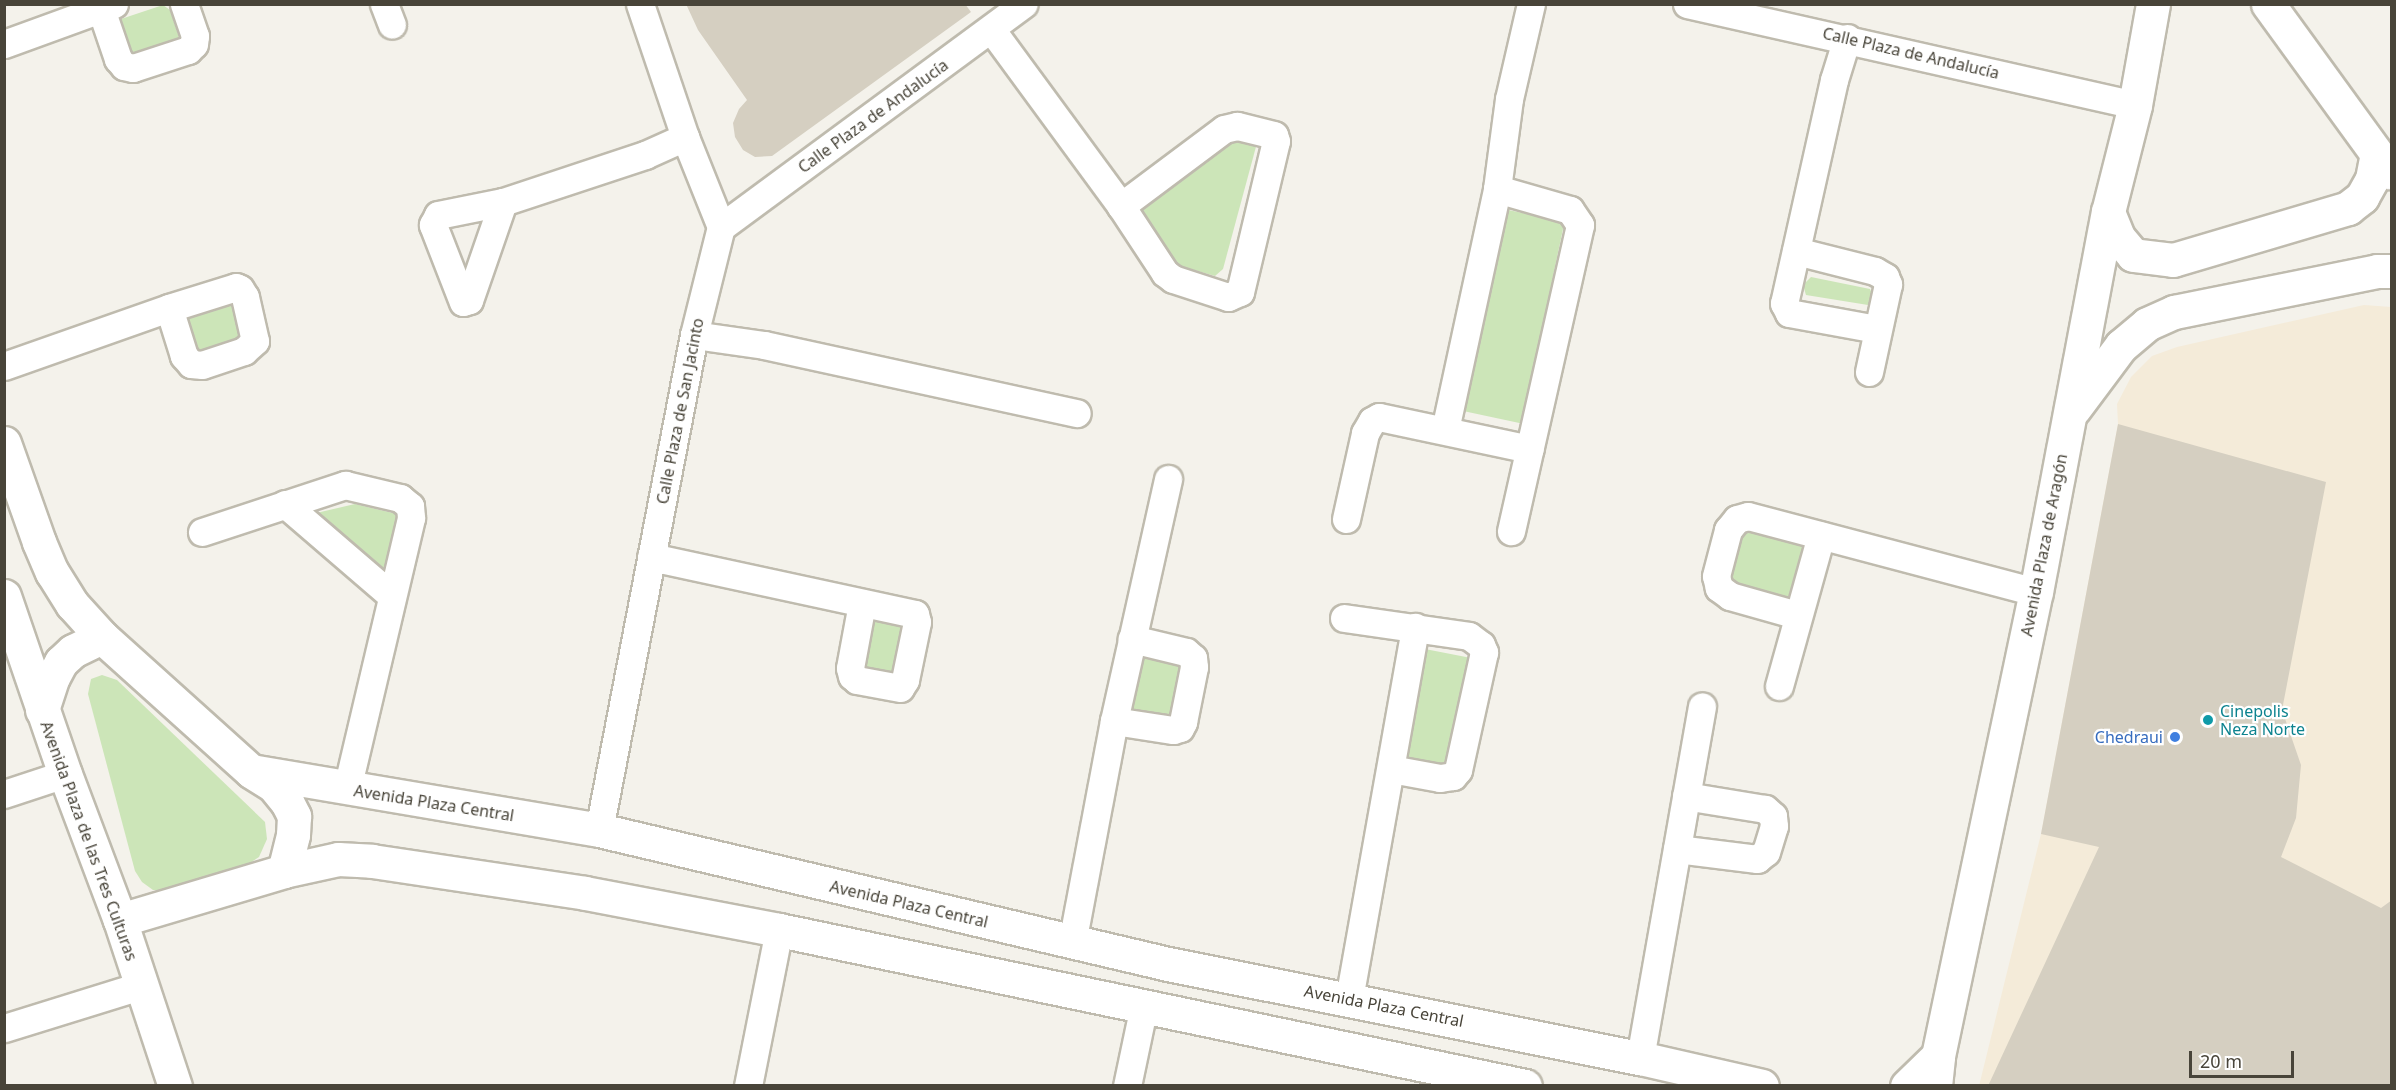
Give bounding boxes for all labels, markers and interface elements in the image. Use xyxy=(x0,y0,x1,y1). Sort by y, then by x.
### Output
street label: Calle Plaza de Andalucía xyxy=(1821,23,2001,83)
street label: Calle Plaza de Andalucía xyxy=(794,55,952,177)
street label: Calle Plaza de San Jacinto xyxy=(653,316,707,506)
street label: Avenida Plaza de Aragón xyxy=(2017,452,2071,638)
place label: Cinepolis Neza Norte xyxy=(2220,701,2305,739)
marker: Cinepolis Neza Norte xyxy=(2201,713,2215,727)
street label: Avenida Plaza de las Tres Culturas xyxy=(37,719,141,963)
place label: Chedraui xyxy=(2095,727,2163,747)
marker: Chedraui xyxy=(2168,730,2182,744)
street label: Avenida Plaza Central xyxy=(352,781,516,825)
street label: Avenida Plaza Central xyxy=(828,876,990,932)
street label: Avenida Plaza Central xyxy=(1303,981,1465,1031)
scale bar xyxy=(2192,1039,2297,1077)
text: 20 m xyxy=(2200,1049,2242,1073)

